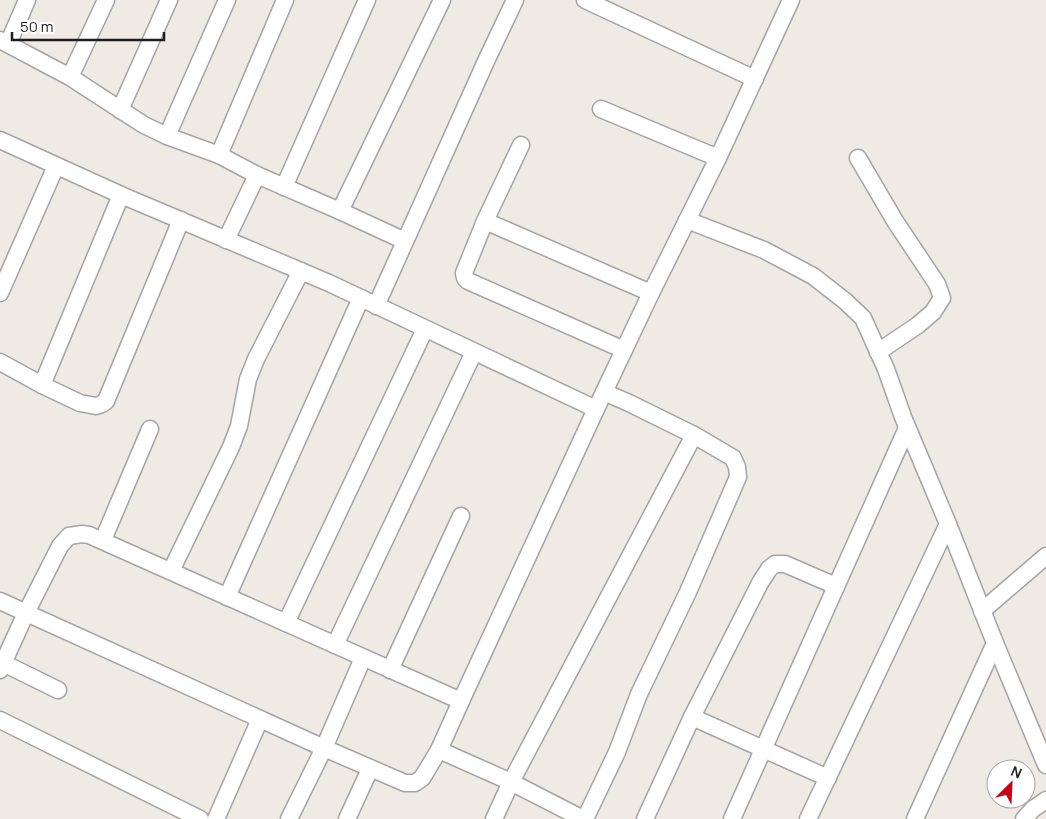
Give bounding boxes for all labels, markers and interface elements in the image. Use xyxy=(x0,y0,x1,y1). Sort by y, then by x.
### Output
scale bar xyxy=(12,10,165,42)
text: 50 m xyxy=(20,16,54,37)
north arrow xyxy=(986,759,1036,809)
text: N xyxy=(1008,761,1025,782)

